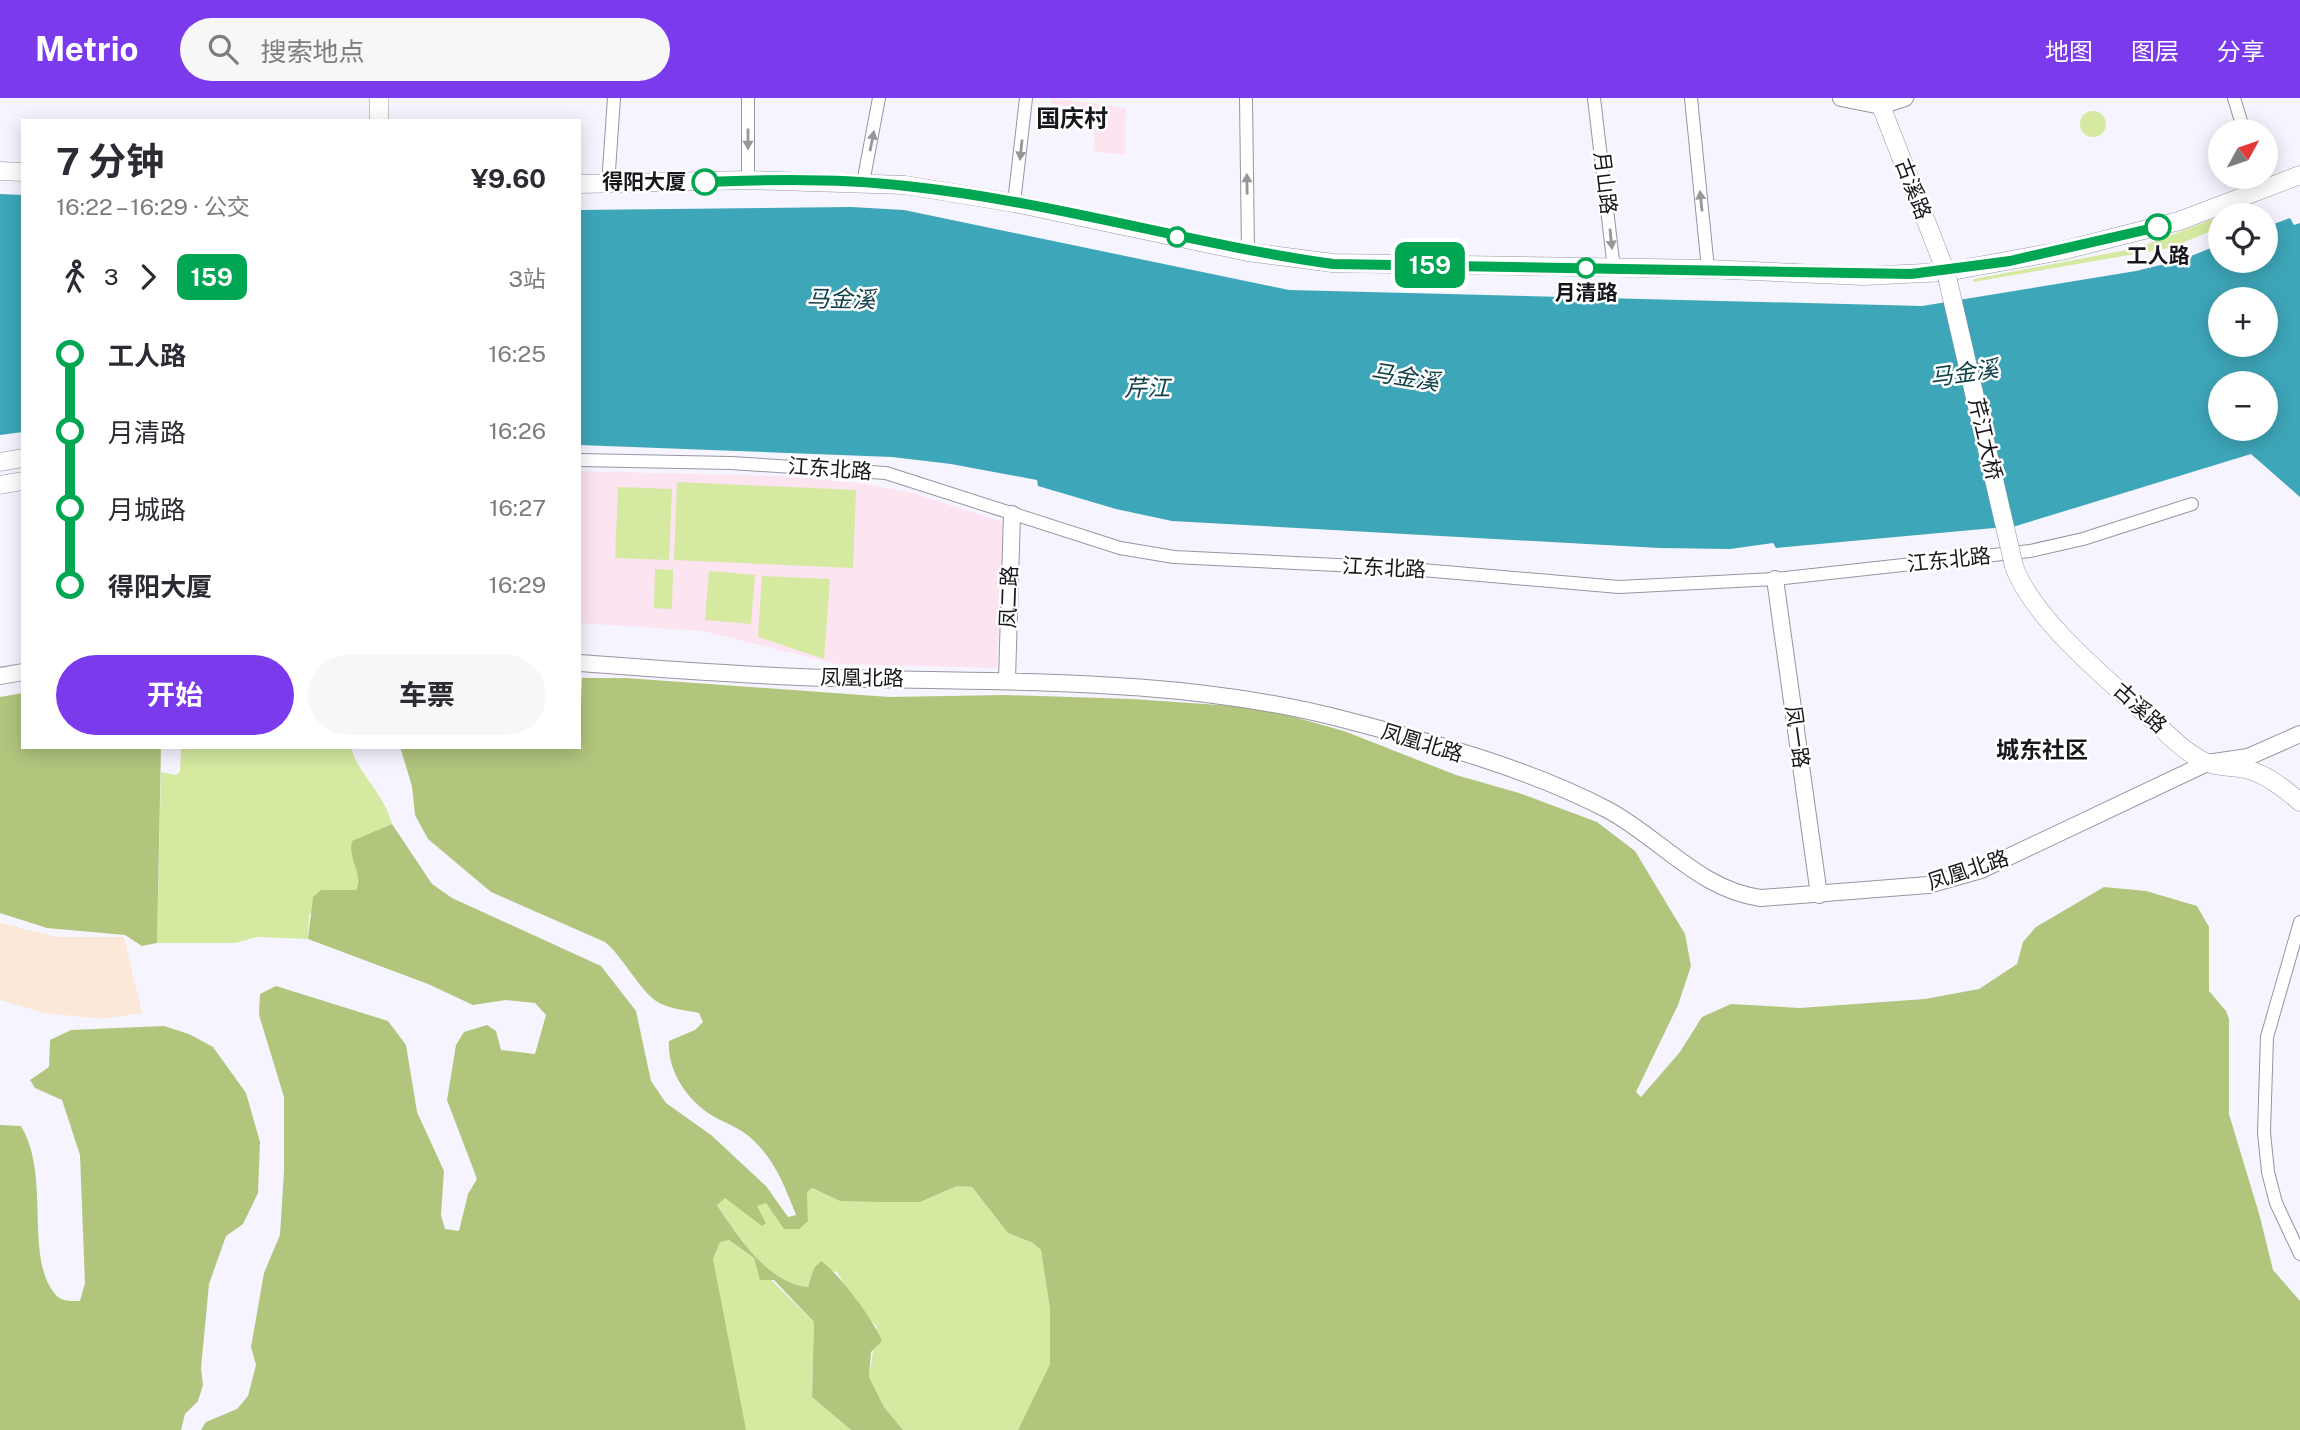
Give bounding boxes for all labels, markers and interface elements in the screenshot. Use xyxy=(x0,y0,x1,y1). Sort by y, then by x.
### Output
search box xyxy=(180,18,670,81)
text: Metrio xyxy=(35,30,138,68)
icon: search xyxy=(204,30,242,68)
text: 搜索地点 xyxy=(260,36,364,67)
text: 地图 xyxy=(2045,37,2093,65)
text: 图层 xyxy=(2131,37,2179,65)
text: 分享 xyxy=(2217,37,2265,65)
district label: 国庆村 xyxy=(1036,104,1108,132)
north arrow xyxy=(2208,119,2278,189)
map controls xyxy=(2208,119,2278,441)
one-way arrow xyxy=(742,128,754,150)
one-way arrow xyxy=(867,130,878,152)
text: 7 分钟 xyxy=(56,139,164,184)
one-way arrow xyxy=(1015,140,1026,162)
street label: 月山路 xyxy=(1589,150,1622,216)
street label: 古溪路 xyxy=(1891,155,1936,223)
text: ¥9.60 xyxy=(471,163,546,194)
place label: 得阳大厦 xyxy=(602,169,686,194)
marker: 得阳大厦 xyxy=(692,169,718,195)
one-way arrow xyxy=(1241,172,1253,194)
one-way arrow xyxy=(1695,190,1706,212)
text: 16:22 – 16:29 · 公交 xyxy=(56,193,250,220)
button: locate xyxy=(2208,203,2278,273)
marker: 工人路 xyxy=(2145,214,2171,240)
unlabelled marker xyxy=(1167,227,1187,247)
one-way arrow xyxy=(1606,228,1617,250)
line badge: 159 xyxy=(1390,242,1470,288)
place label: 工人路 xyxy=(2127,243,2190,268)
text: 159 xyxy=(1409,251,1451,279)
icon: walk xyxy=(56,258,94,296)
icon: forward xyxy=(129,258,167,296)
marker: 月清路 xyxy=(1576,258,1596,278)
text: 3 xyxy=(104,263,119,290)
text: 159 xyxy=(191,263,233,291)
text: 3站 xyxy=(509,265,546,292)
place label: 月清路 xyxy=(1555,280,1618,305)
water label: 马金溪 xyxy=(806,284,879,313)
button: + xyxy=(2208,287,2278,357)
text: 工人路 xyxy=(108,340,186,371)
text: 16:25 xyxy=(488,340,546,367)
water label: 马金溪 xyxy=(1928,354,2003,391)
water label: 马金溪 xyxy=(1369,358,1444,396)
button: − xyxy=(2208,371,2278,441)
water label: 芹江 xyxy=(1124,374,1173,401)
street label: 芹江大桥 xyxy=(1964,395,2007,483)
text: 月清路 xyxy=(108,417,186,448)
text: 16:26 xyxy=(489,417,546,444)
street label: 江东北路 xyxy=(787,453,873,484)
text: 月城路 xyxy=(108,494,186,525)
text: 16:27 xyxy=(489,494,546,521)
street label: 江东北路 xyxy=(1906,543,1992,576)
street label: 江东北路 xyxy=(1341,553,1427,582)
street label: 凤二路 xyxy=(995,565,1022,629)
text: 得阳大厦 xyxy=(108,571,212,602)
text: 16:29 xyxy=(489,571,546,598)
button: 开始 xyxy=(56,655,294,735)
button: 车票 xyxy=(308,655,546,735)
street label: 凤凰北路 xyxy=(820,664,904,691)
street label: 古溪路 xyxy=(2109,677,2172,738)
street label: 凤一路 xyxy=(1781,704,1814,770)
street label: 凤凰北路 xyxy=(1378,718,1466,767)
district label: 城东社区 xyxy=(1996,736,2088,763)
street label: 凤凰北路 xyxy=(1924,845,2012,894)

